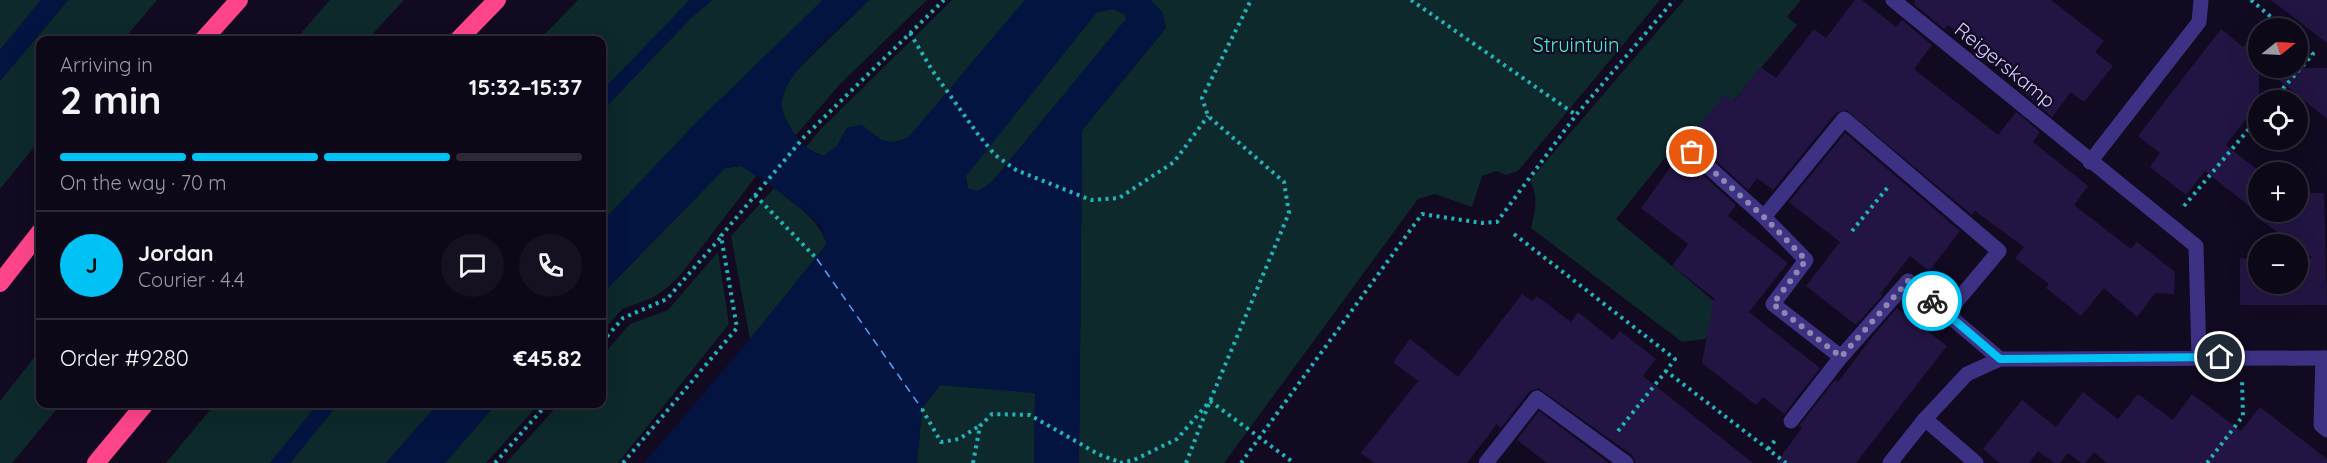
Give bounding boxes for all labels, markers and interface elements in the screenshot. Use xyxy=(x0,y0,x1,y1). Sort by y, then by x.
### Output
street label: Reigerskamp xyxy=(1950,16,2061,113)
north arrow xyxy=(2248,18,2308,78)
map controls xyxy=(2248,18,2308,294)
park label: Struintuin xyxy=(1533,32,1619,57)
text: Arriving in xyxy=(60,52,153,77)
text: 15:32–15:37 xyxy=(469,73,582,101)
text: 2 min xyxy=(60,75,162,124)
button: locate xyxy=(2248,90,2308,150)
pin xyxy=(1666,126,1717,177)
icon: bag xyxy=(1675,135,1708,168)
button: + xyxy=(2248,162,2308,222)
text: On the way · 70 m xyxy=(60,170,227,195)
button: chat xyxy=(441,234,504,297)
button: phone xyxy=(519,234,582,297)
button: − xyxy=(2248,234,2308,294)
text: Jordan xyxy=(138,239,214,267)
text: J xyxy=(85,251,98,279)
text: Courier · 4.4 xyxy=(138,267,244,292)
courier xyxy=(1902,271,1962,331)
icon: bike xyxy=(1916,285,1949,318)
pin xyxy=(2194,331,2245,382)
icon: home xyxy=(2203,340,2236,373)
text: Order #9280 xyxy=(60,344,189,372)
text: €45.82 xyxy=(513,344,582,372)

